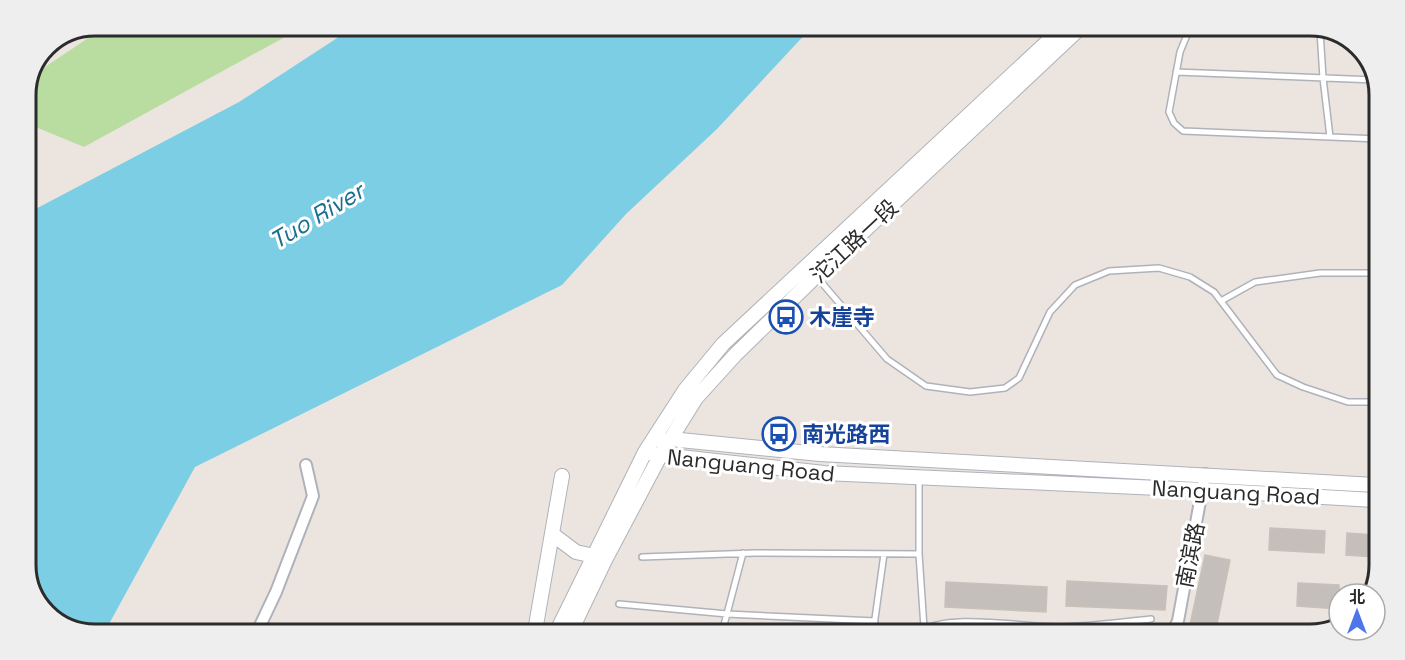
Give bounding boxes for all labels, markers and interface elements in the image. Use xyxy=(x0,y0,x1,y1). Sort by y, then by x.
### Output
water label: Tuo River xyxy=(264,174,372,256)
street label: 沱江路一段 xyxy=(804,193,904,289)
bus stop icon: 木崖寺 xyxy=(768,299,804,335)
place label: 木崖寺 xyxy=(809,303,875,331)
bus stop icon: 南光路西 xyxy=(761,416,797,452)
place label: 南光路西 xyxy=(802,420,890,448)
street label: Nanguang Road xyxy=(666,442,836,488)
street label: Nanguang Road xyxy=(1151,474,1321,510)
street label: 南滨路 xyxy=(1170,520,1210,590)
north arrow xyxy=(1327,582,1387,642)
text: 北 xyxy=(1349,587,1365,608)

